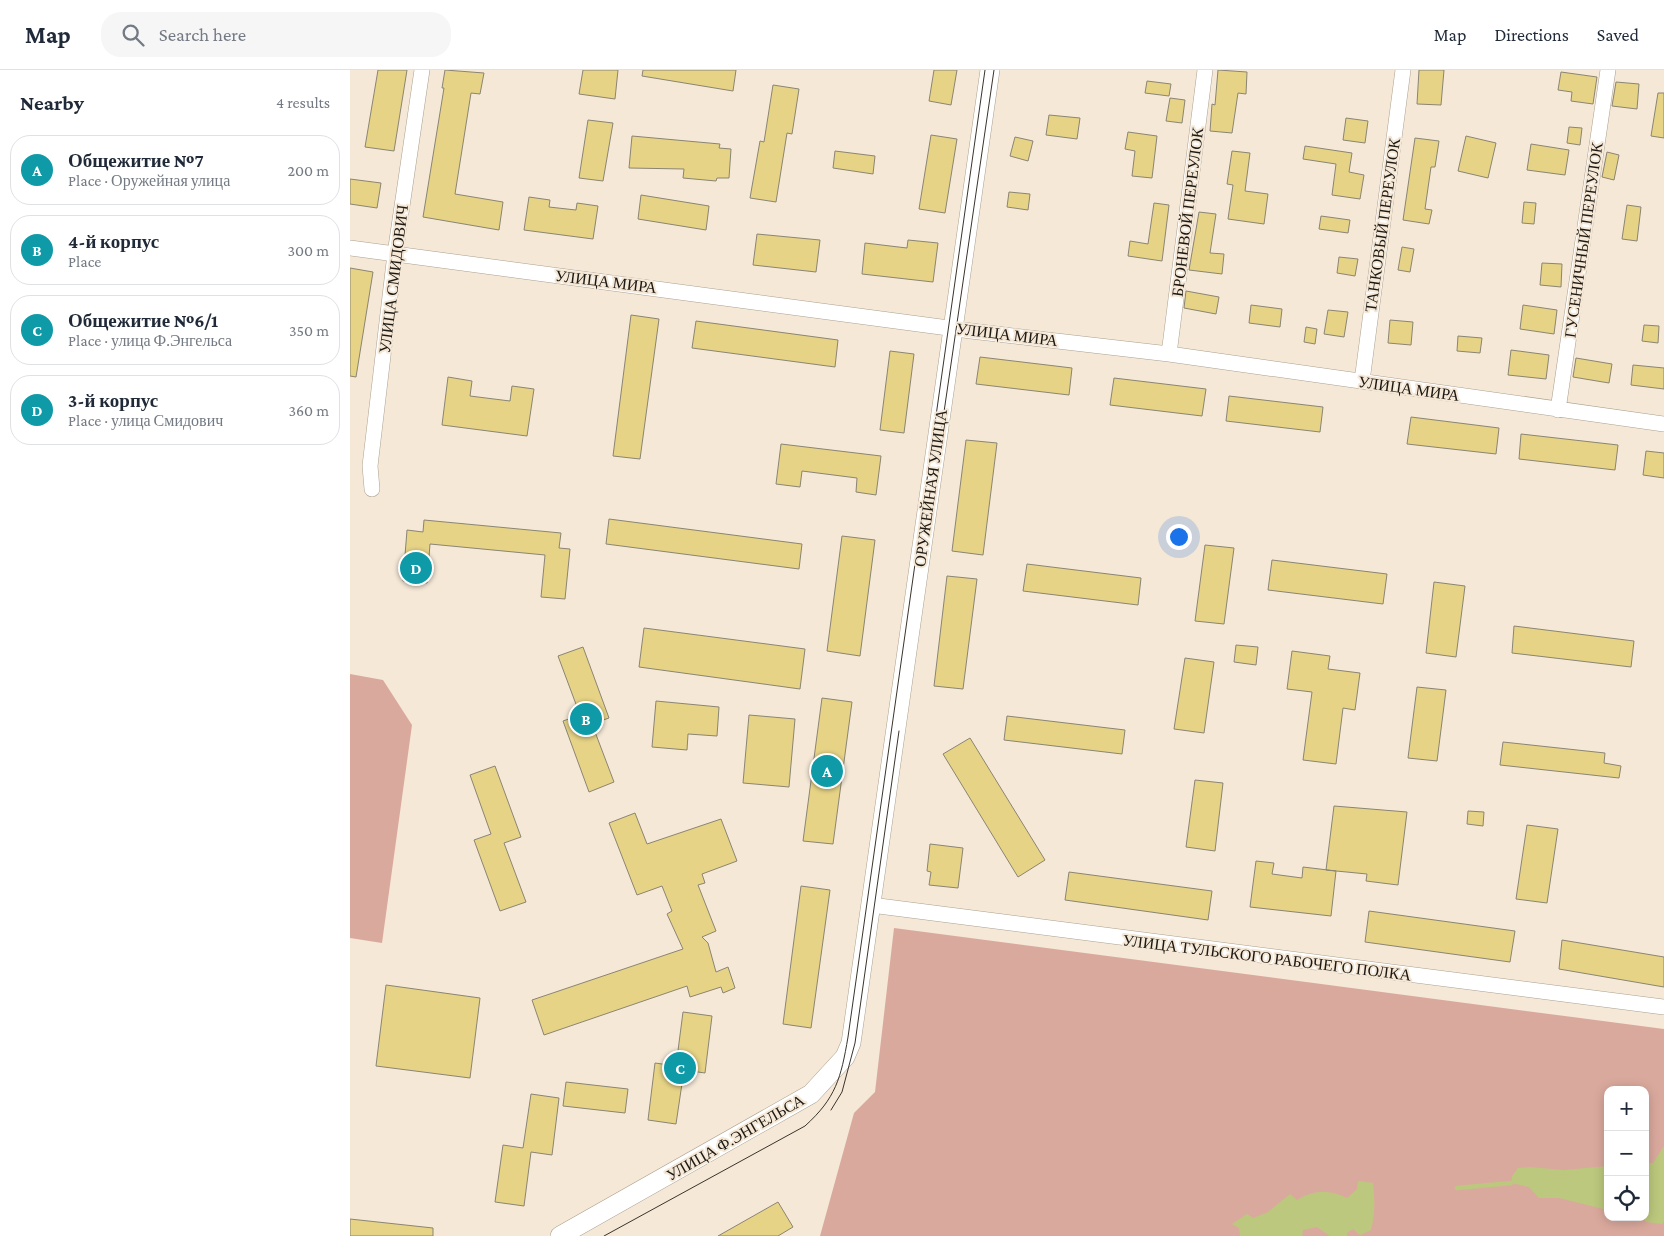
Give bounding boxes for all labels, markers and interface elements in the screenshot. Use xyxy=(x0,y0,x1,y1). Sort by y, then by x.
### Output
search box xyxy=(101,12,451,57)
text: Map xyxy=(25,21,71,48)
icon: search xyxy=(119,21,147,49)
text: Search here xyxy=(159,24,246,45)
text: Map xyxy=(1434,25,1466,45)
text: Directions xyxy=(1494,25,1569,45)
text: Saved xyxy=(1597,25,1639,45)
text: Nearby xyxy=(20,91,84,115)
text: 4 results xyxy=(276,94,330,111)
street label: БРОНЕВОЙ ПЕРЕУЛОК xyxy=(1168,126,1206,298)
street label: ТАНКОВЫЙ ПЕРЕУЛОК xyxy=(1361,136,1403,313)
street label: ГУСЕНИЧНЫЙ ПЕРЕУЛОК xyxy=(1560,141,1606,339)
text: Общежитие №7 xyxy=(68,150,204,171)
text: A xyxy=(32,162,42,179)
text: 200 m xyxy=(287,162,329,179)
text: Place · Оружейная улица xyxy=(68,172,230,189)
street label: УЛИЦА СМИДОВИЧ xyxy=(376,204,412,354)
text: 4-й корпус xyxy=(68,231,159,252)
text: B xyxy=(32,242,42,259)
text: 300 m xyxy=(287,242,329,259)
text: Place xyxy=(68,253,101,270)
street label: УЛИЦА МИРА xyxy=(554,267,658,297)
text: Общежитие №6/1 xyxy=(68,310,218,331)
street label: УЛИЦА МИРА xyxy=(955,320,1059,350)
text: C xyxy=(32,322,42,339)
text: 350 m xyxy=(289,322,329,339)
text: Place · улица Ф.Энгельса xyxy=(68,332,232,349)
street label: УЛИЦА МИРА xyxy=(1357,373,1461,405)
text: 3-й корпус xyxy=(68,390,158,411)
text: D xyxy=(31,402,43,419)
text: 360 m xyxy=(288,402,329,419)
street label: ОРУЖЕЙНАЯ УЛИЦА xyxy=(910,408,951,568)
text: Place · улица Смидович xyxy=(68,412,223,429)
your location xyxy=(1166,524,1192,550)
pin: D xyxy=(400,549,432,587)
pin: B xyxy=(570,700,602,738)
pin: A xyxy=(811,752,843,790)
street label: УЛИЦА ТУЛЬСКОГО РАБОЧЕГО ПОЛКА xyxy=(1122,931,1413,985)
pin: C xyxy=(664,1049,696,1087)
map controls xyxy=(1604,1086,1649,1221)
button: + xyxy=(1604,1086,1649,1131)
street label: УЛИЦА Ф.ЭНГЕЛЬСА xyxy=(663,1091,808,1185)
button: − xyxy=(1604,1131,1649,1176)
button: locate xyxy=(1604,1176,1649,1221)

